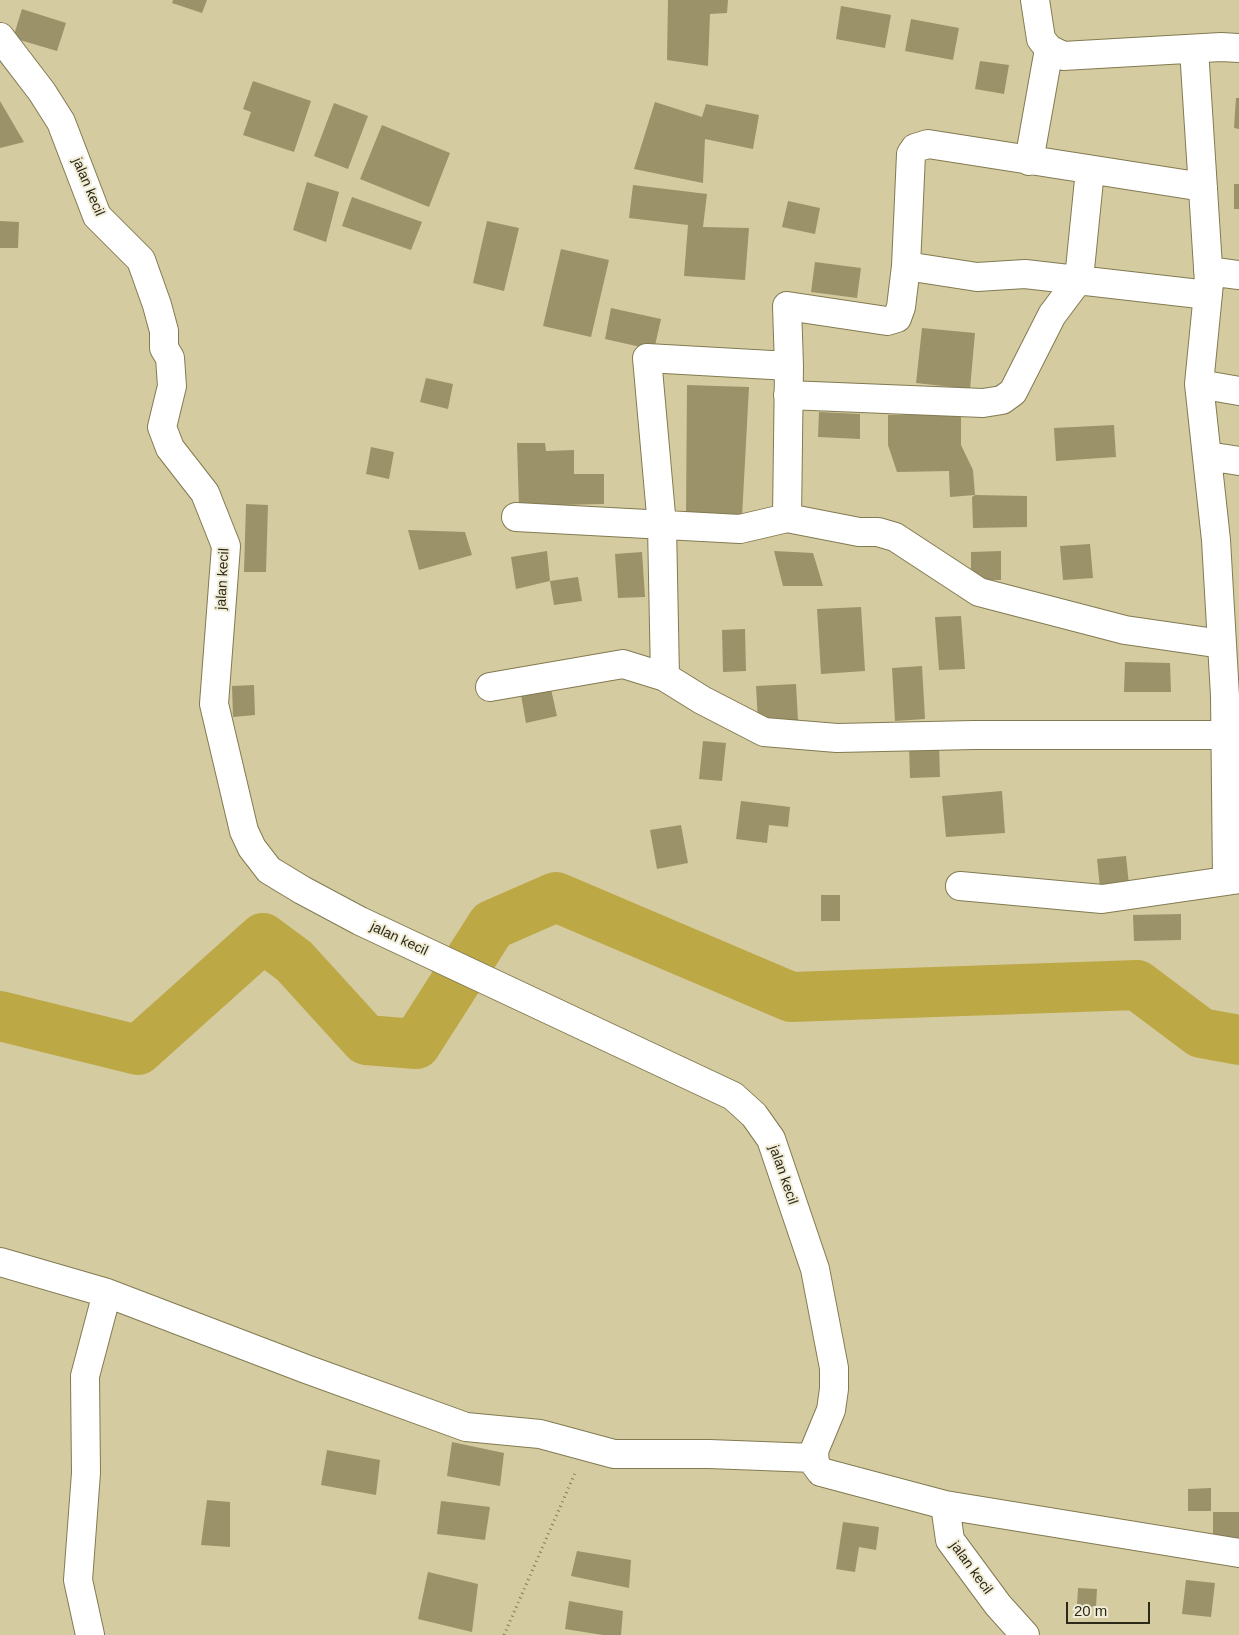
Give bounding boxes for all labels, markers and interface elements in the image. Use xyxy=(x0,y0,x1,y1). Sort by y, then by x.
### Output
street label: jalan kecil xyxy=(68,155,108,219)
street label: jalan kecil xyxy=(213,548,233,610)
street label: jalan kecil xyxy=(368,918,430,960)
street label: jalan kecil xyxy=(765,1143,801,1207)
street label: jalan kecil xyxy=(946,1538,996,1598)
scale bar xyxy=(1069,1592,1153,1624)
text: 20 m xyxy=(1074,1602,1107,1619)

